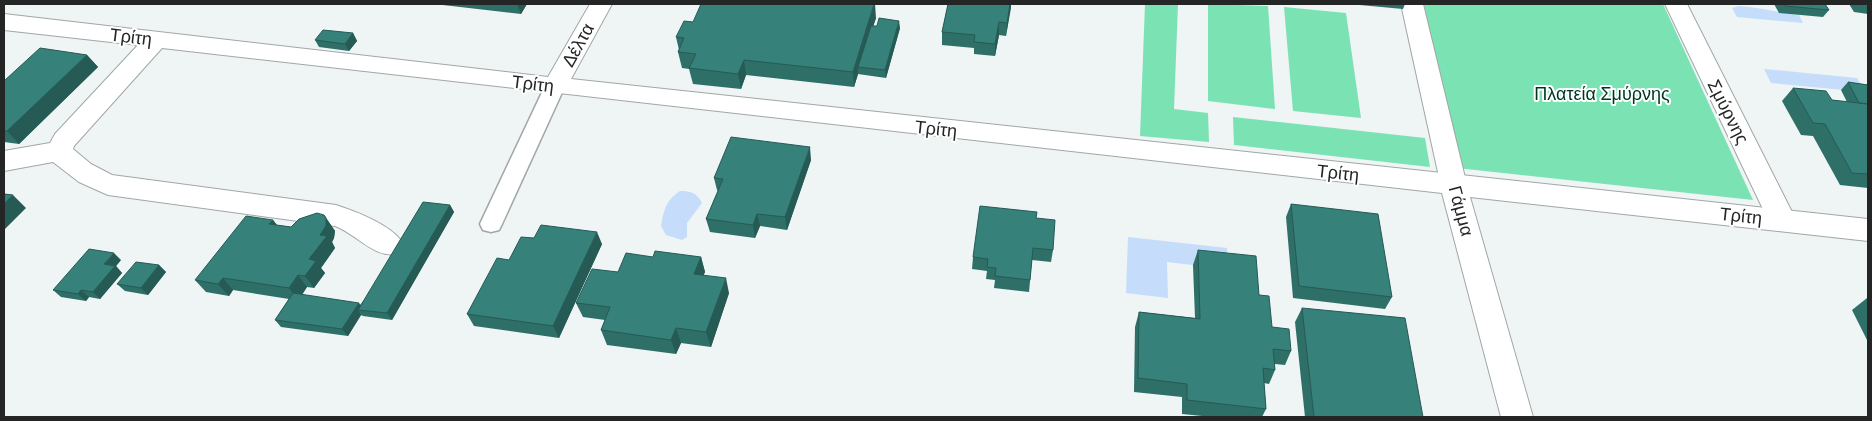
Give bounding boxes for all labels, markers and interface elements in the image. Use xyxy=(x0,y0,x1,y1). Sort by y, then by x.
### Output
street label: Δέλτα xyxy=(557,19,599,71)
street label: Τρίτη xyxy=(109,24,153,50)
street label: Τρίτη xyxy=(511,71,555,97)
street label: Σμύρνης xyxy=(1702,76,1754,148)
park label: Πλατεία Σμύρνης xyxy=(1534,83,1670,105)
street label: Τρίτη xyxy=(914,116,958,142)
street label: Τρίτη xyxy=(1316,160,1360,186)
street label: Γάμμα xyxy=(1444,183,1478,239)
street label: Τρίτη xyxy=(1719,203,1763,229)

